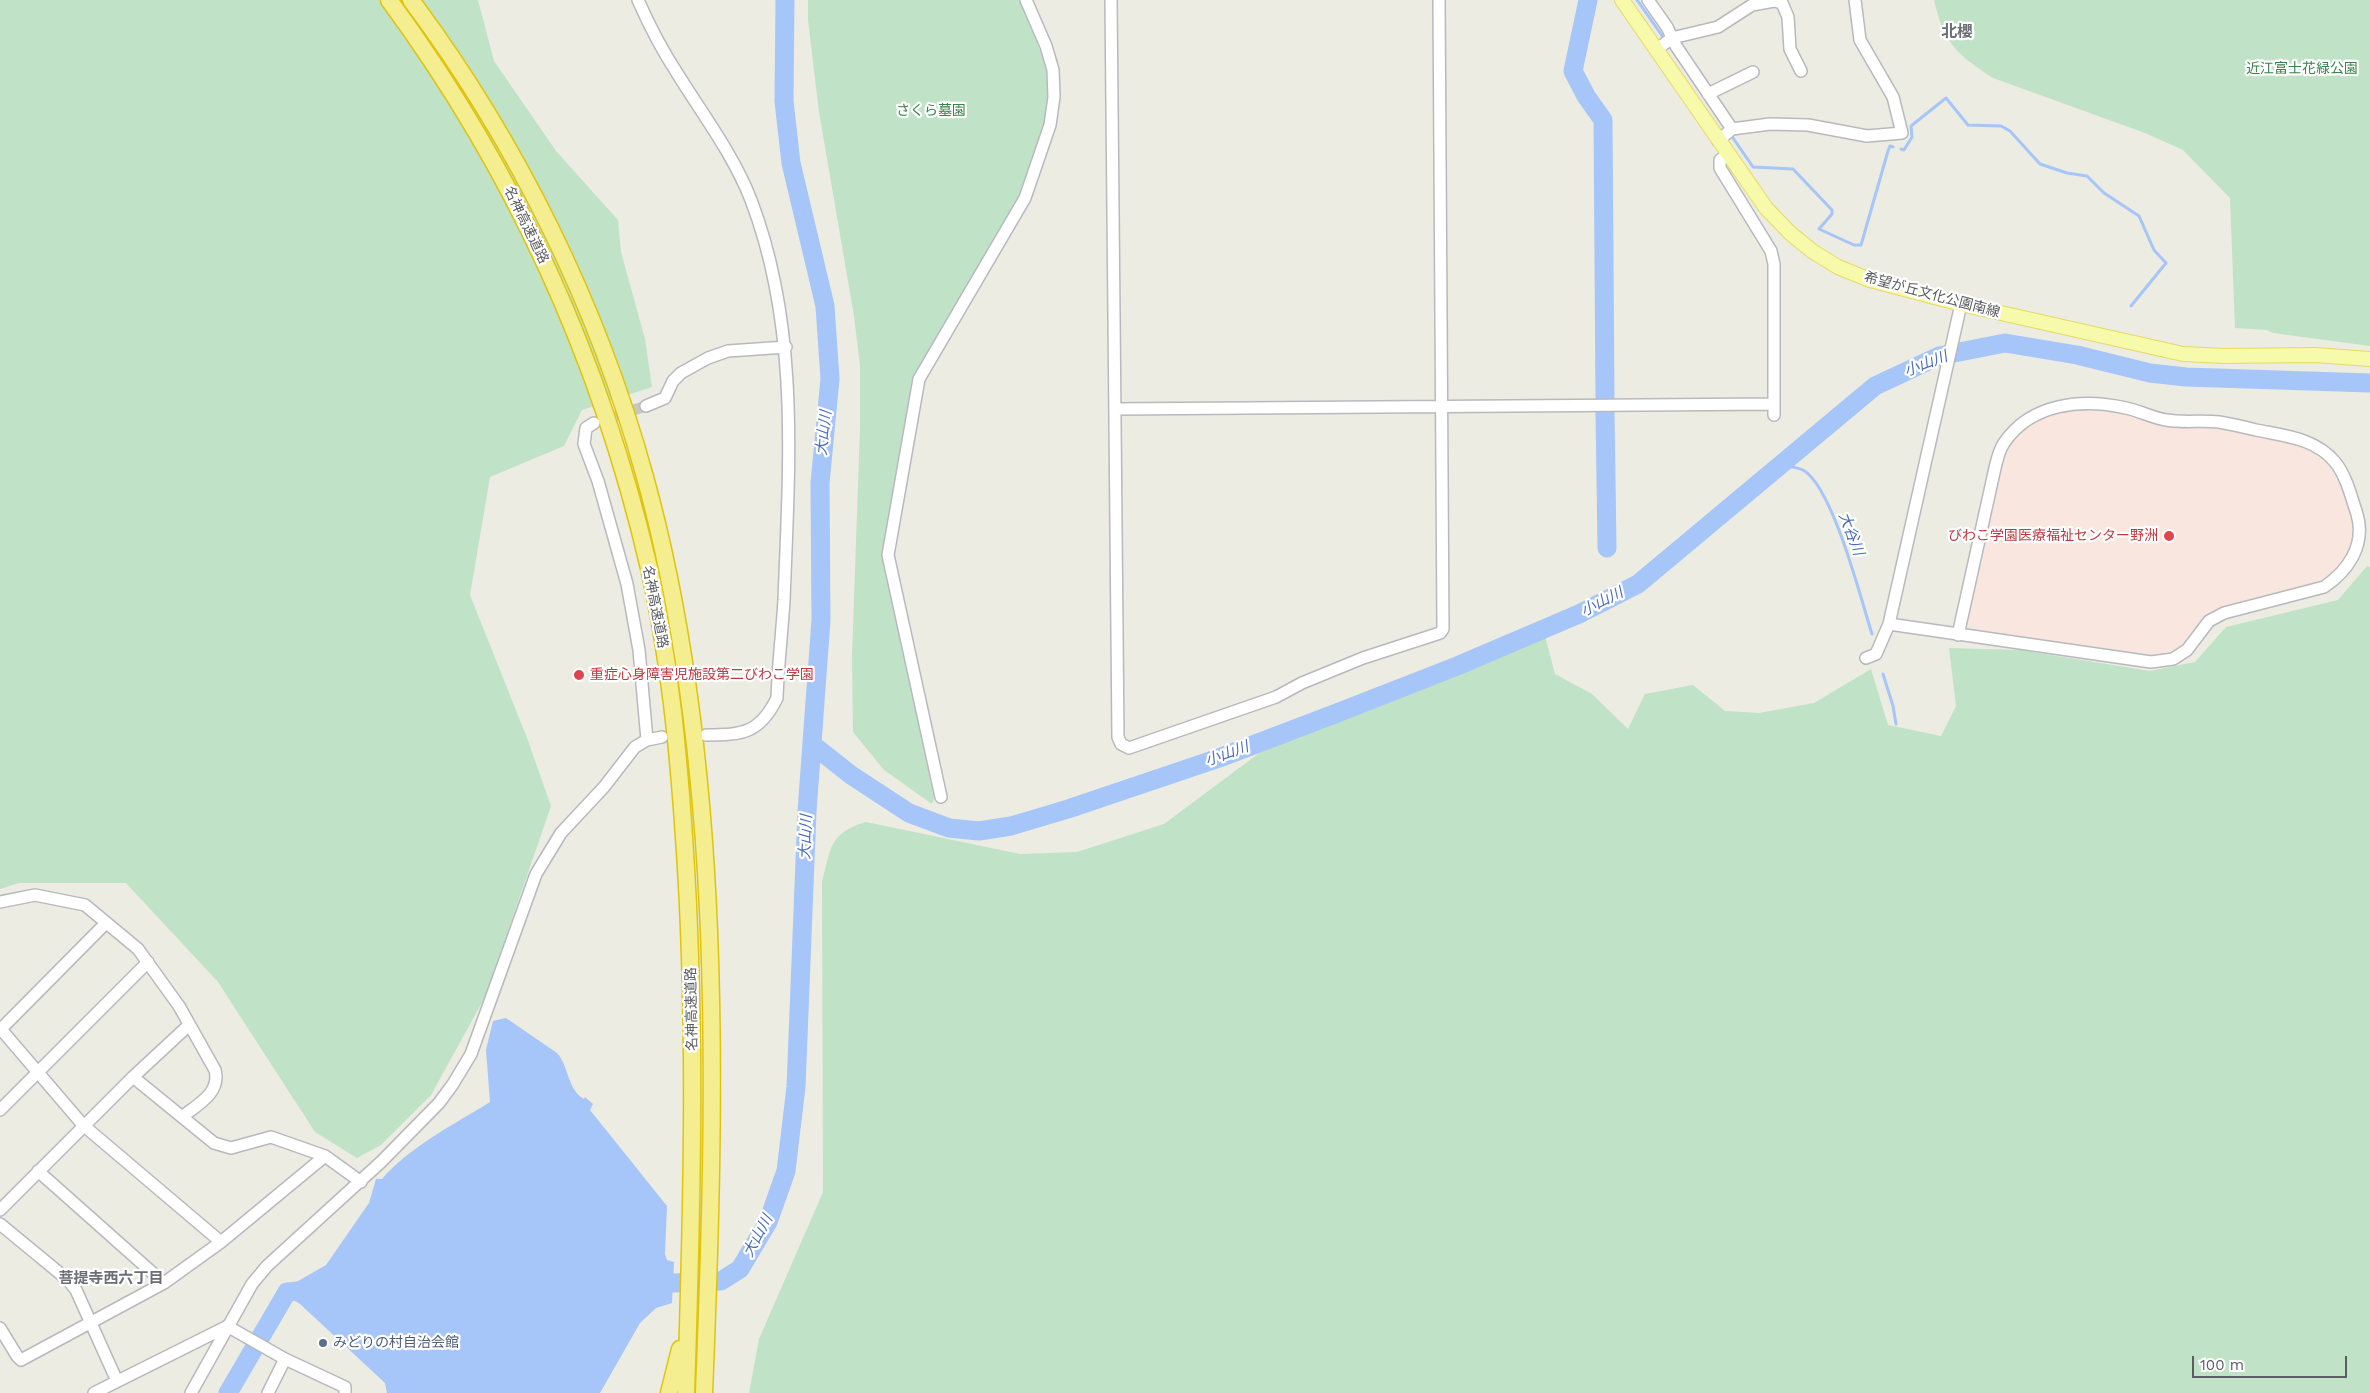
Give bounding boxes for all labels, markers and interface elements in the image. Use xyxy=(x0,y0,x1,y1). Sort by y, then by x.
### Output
district label: 北櫻 xyxy=(1941,22,1973,42)
park label: 近江富士花緑公園 xyxy=(2246,61,2358,77)
park label: さくら墓園 xyxy=(896,103,966,119)
street label: 名神高速道路 xyxy=(500,184,552,266)
street label: 希望が丘文化公園南線 xyxy=(1862,269,2002,321)
water label: 小山川 xyxy=(1902,348,1950,380)
water label: 大山川 xyxy=(813,410,835,456)
water label: 大谷川 xyxy=(1835,510,1867,558)
place label: びわこ学園医療福祉センター野洲 xyxy=(1948,528,2158,544)
marker: びわこ学園医療福祉センター野洲 xyxy=(2162,529,2176,543)
street label: 名神高速道路 xyxy=(639,564,671,650)
water label: 小山川 xyxy=(1578,584,1626,620)
place label: 重症心身障害児施設第二びわこ学園 xyxy=(590,667,814,683)
marker: 重症心身障害児施設第二びわこ学園 xyxy=(572,668,586,682)
water label: 小山川 xyxy=(1203,738,1251,770)
water label: 大山川 xyxy=(796,814,816,860)
street label: 名神高速道路 xyxy=(683,967,701,1051)
water label: 大山川 xyxy=(739,1212,777,1260)
district label: 菩提寺西六丁目 xyxy=(59,1270,163,1288)
place label: みどりの村自治会館 xyxy=(333,1335,459,1351)
marker: みどりの村自治会館 xyxy=(317,1337,329,1349)
scale bar xyxy=(2195,1346,2350,1378)
text: 100 m xyxy=(2200,1356,2244,1374)

